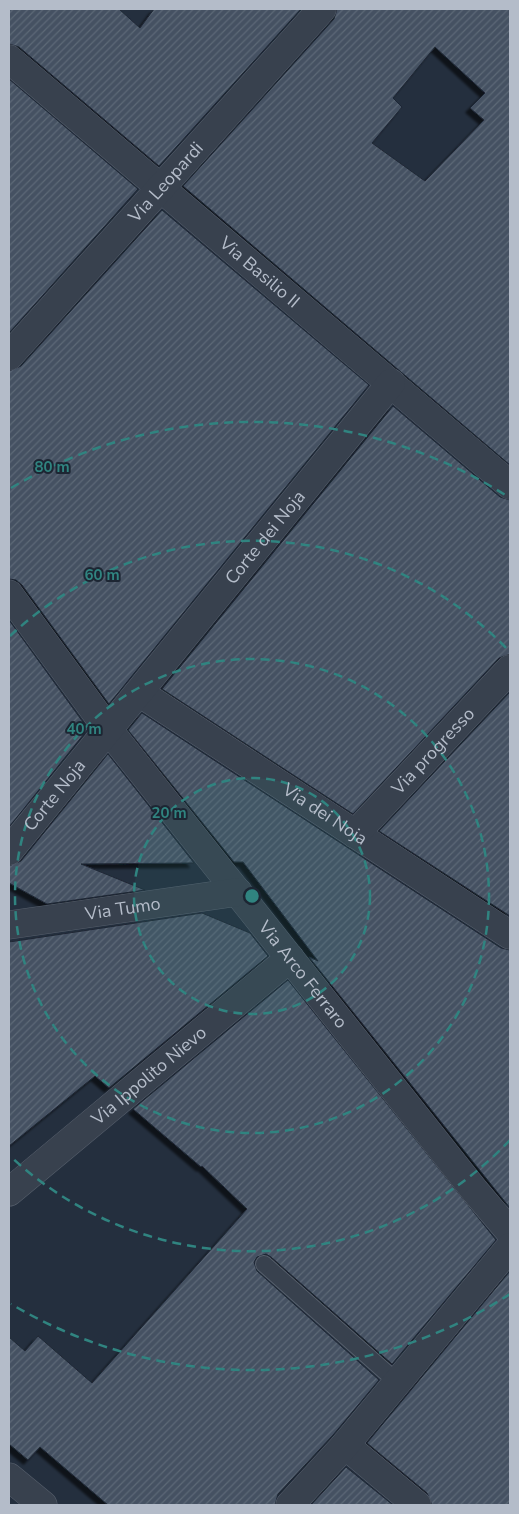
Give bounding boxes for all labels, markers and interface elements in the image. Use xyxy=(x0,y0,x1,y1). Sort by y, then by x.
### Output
street label: Via Leopardi xyxy=(122,137,209,229)
street label: Via Basilio II xyxy=(213,230,305,313)
text: 80 m xyxy=(34,457,70,477)
street label: Corte dei Noja xyxy=(219,485,311,589)
text: 60 m xyxy=(84,565,120,585)
street label: Via progresso xyxy=(385,702,480,800)
text: 40 m xyxy=(66,719,102,739)
street label: Corte Noja xyxy=(18,754,91,836)
street label: Via dei Noja xyxy=(277,777,372,851)
text: 20 m xyxy=(151,803,187,823)
centre of rings xyxy=(243,887,261,905)
street label: Via Tumo xyxy=(83,891,162,926)
street label: Via Arco Ferraro xyxy=(252,915,353,1033)
street label: Via Ippolito Nievo xyxy=(85,1021,211,1131)

